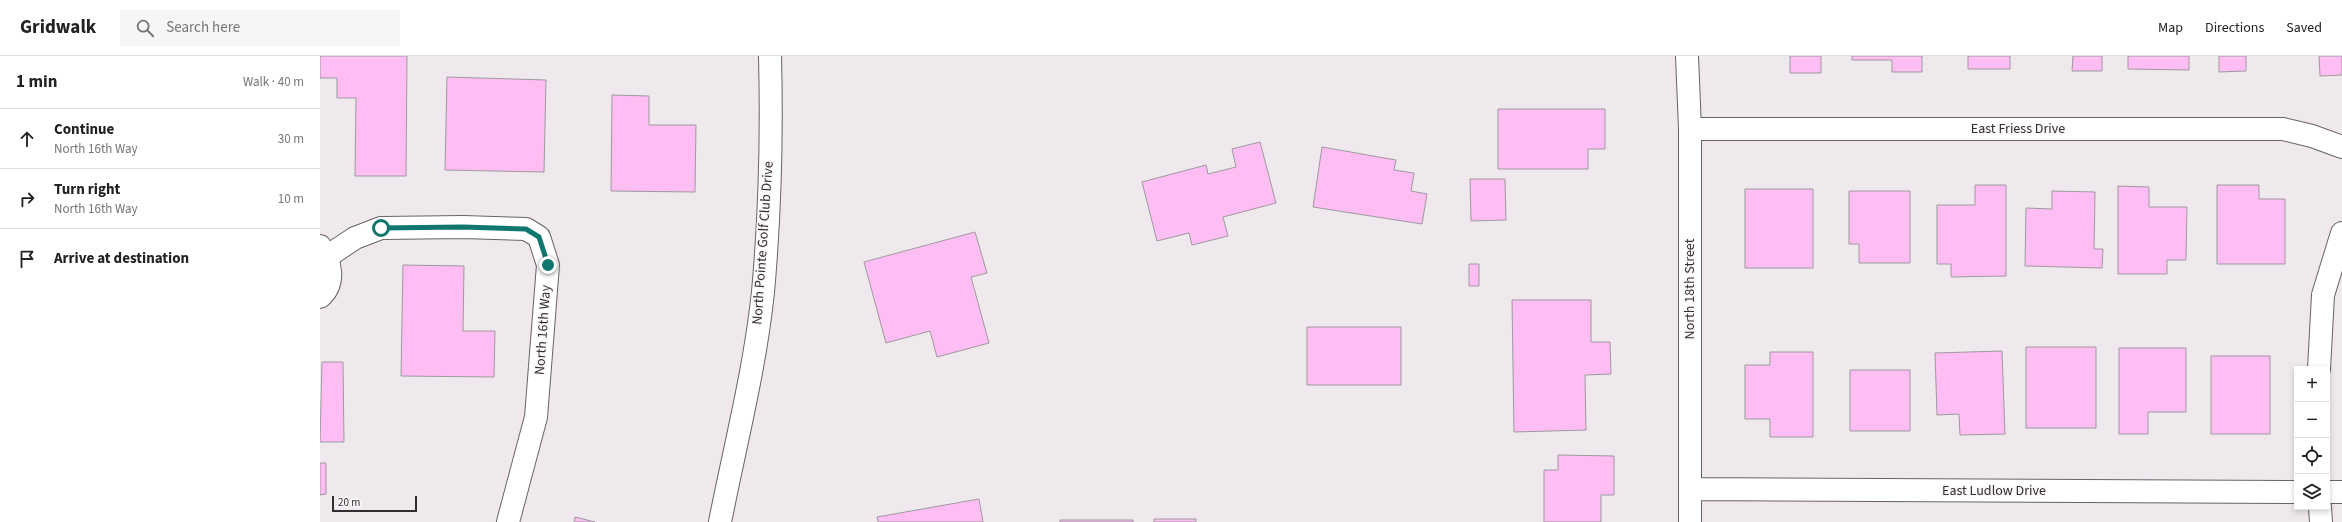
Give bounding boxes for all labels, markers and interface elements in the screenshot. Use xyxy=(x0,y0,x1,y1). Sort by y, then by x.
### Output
search box xyxy=(120,10,400,46)
text: Gridwalk xyxy=(20,14,96,41)
icon: search xyxy=(134,17,156,39)
text: Search here xyxy=(166,17,240,38)
text: Map xyxy=(2158,18,2183,38)
text: Directions xyxy=(2205,18,2264,38)
text: Saved xyxy=(2286,18,2322,38)
text: 1 min xyxy=(16,70,57,94)
text: Walk · 40 m xyxy=(243,73,304,91)
text: Continue xyxy=(54,119,114,140)
street label: East Friess Drive xyxy=(1971,119,2065,139)
icon: ahead xyxy=(16,128,38,150)
text: 30 m xyxy=(278,130,304,148)
text: North 16th Way xyxy=(54,140,138,158)
street label: North Pointe Golf Club Drive xyxy=(747,160,779,325)
text: Turn right xyxy=(54,179,120,200)
icon: right xyxy=(16,188,38,210)
text: 10 m xyxy=(278,190,304,208)
text: North 16th Way xyxy=(54,200,138,218)
route start xyxy=(372,219,390,237)
street label: North 18th Street xyxy=(1680,238,1700,339)
icon: arrive xyxy=(16,248,38,270)
text: Arrive at destination xyxy=(54,248,189,269)
route end xyxy=(539,256,557,274)
street label: North 16th Way xyxy=(530,284,556,376)
map controls xyxy=(2294,366,2330,510)
button: + xyxy=(2294,366,2330,402)
button: − xyxy=(2294,402,2330,438)
button: locate xyxy=(2294,438,2330,474)
button: layers xyxy=(2294,474,2330,510)
street label: East Ludlow Drive xyxy=(1942,481,2046,501)
scale bar xyxy=(332,494,417,513)
text: 20 m xyxy=(338,495,360,510)

